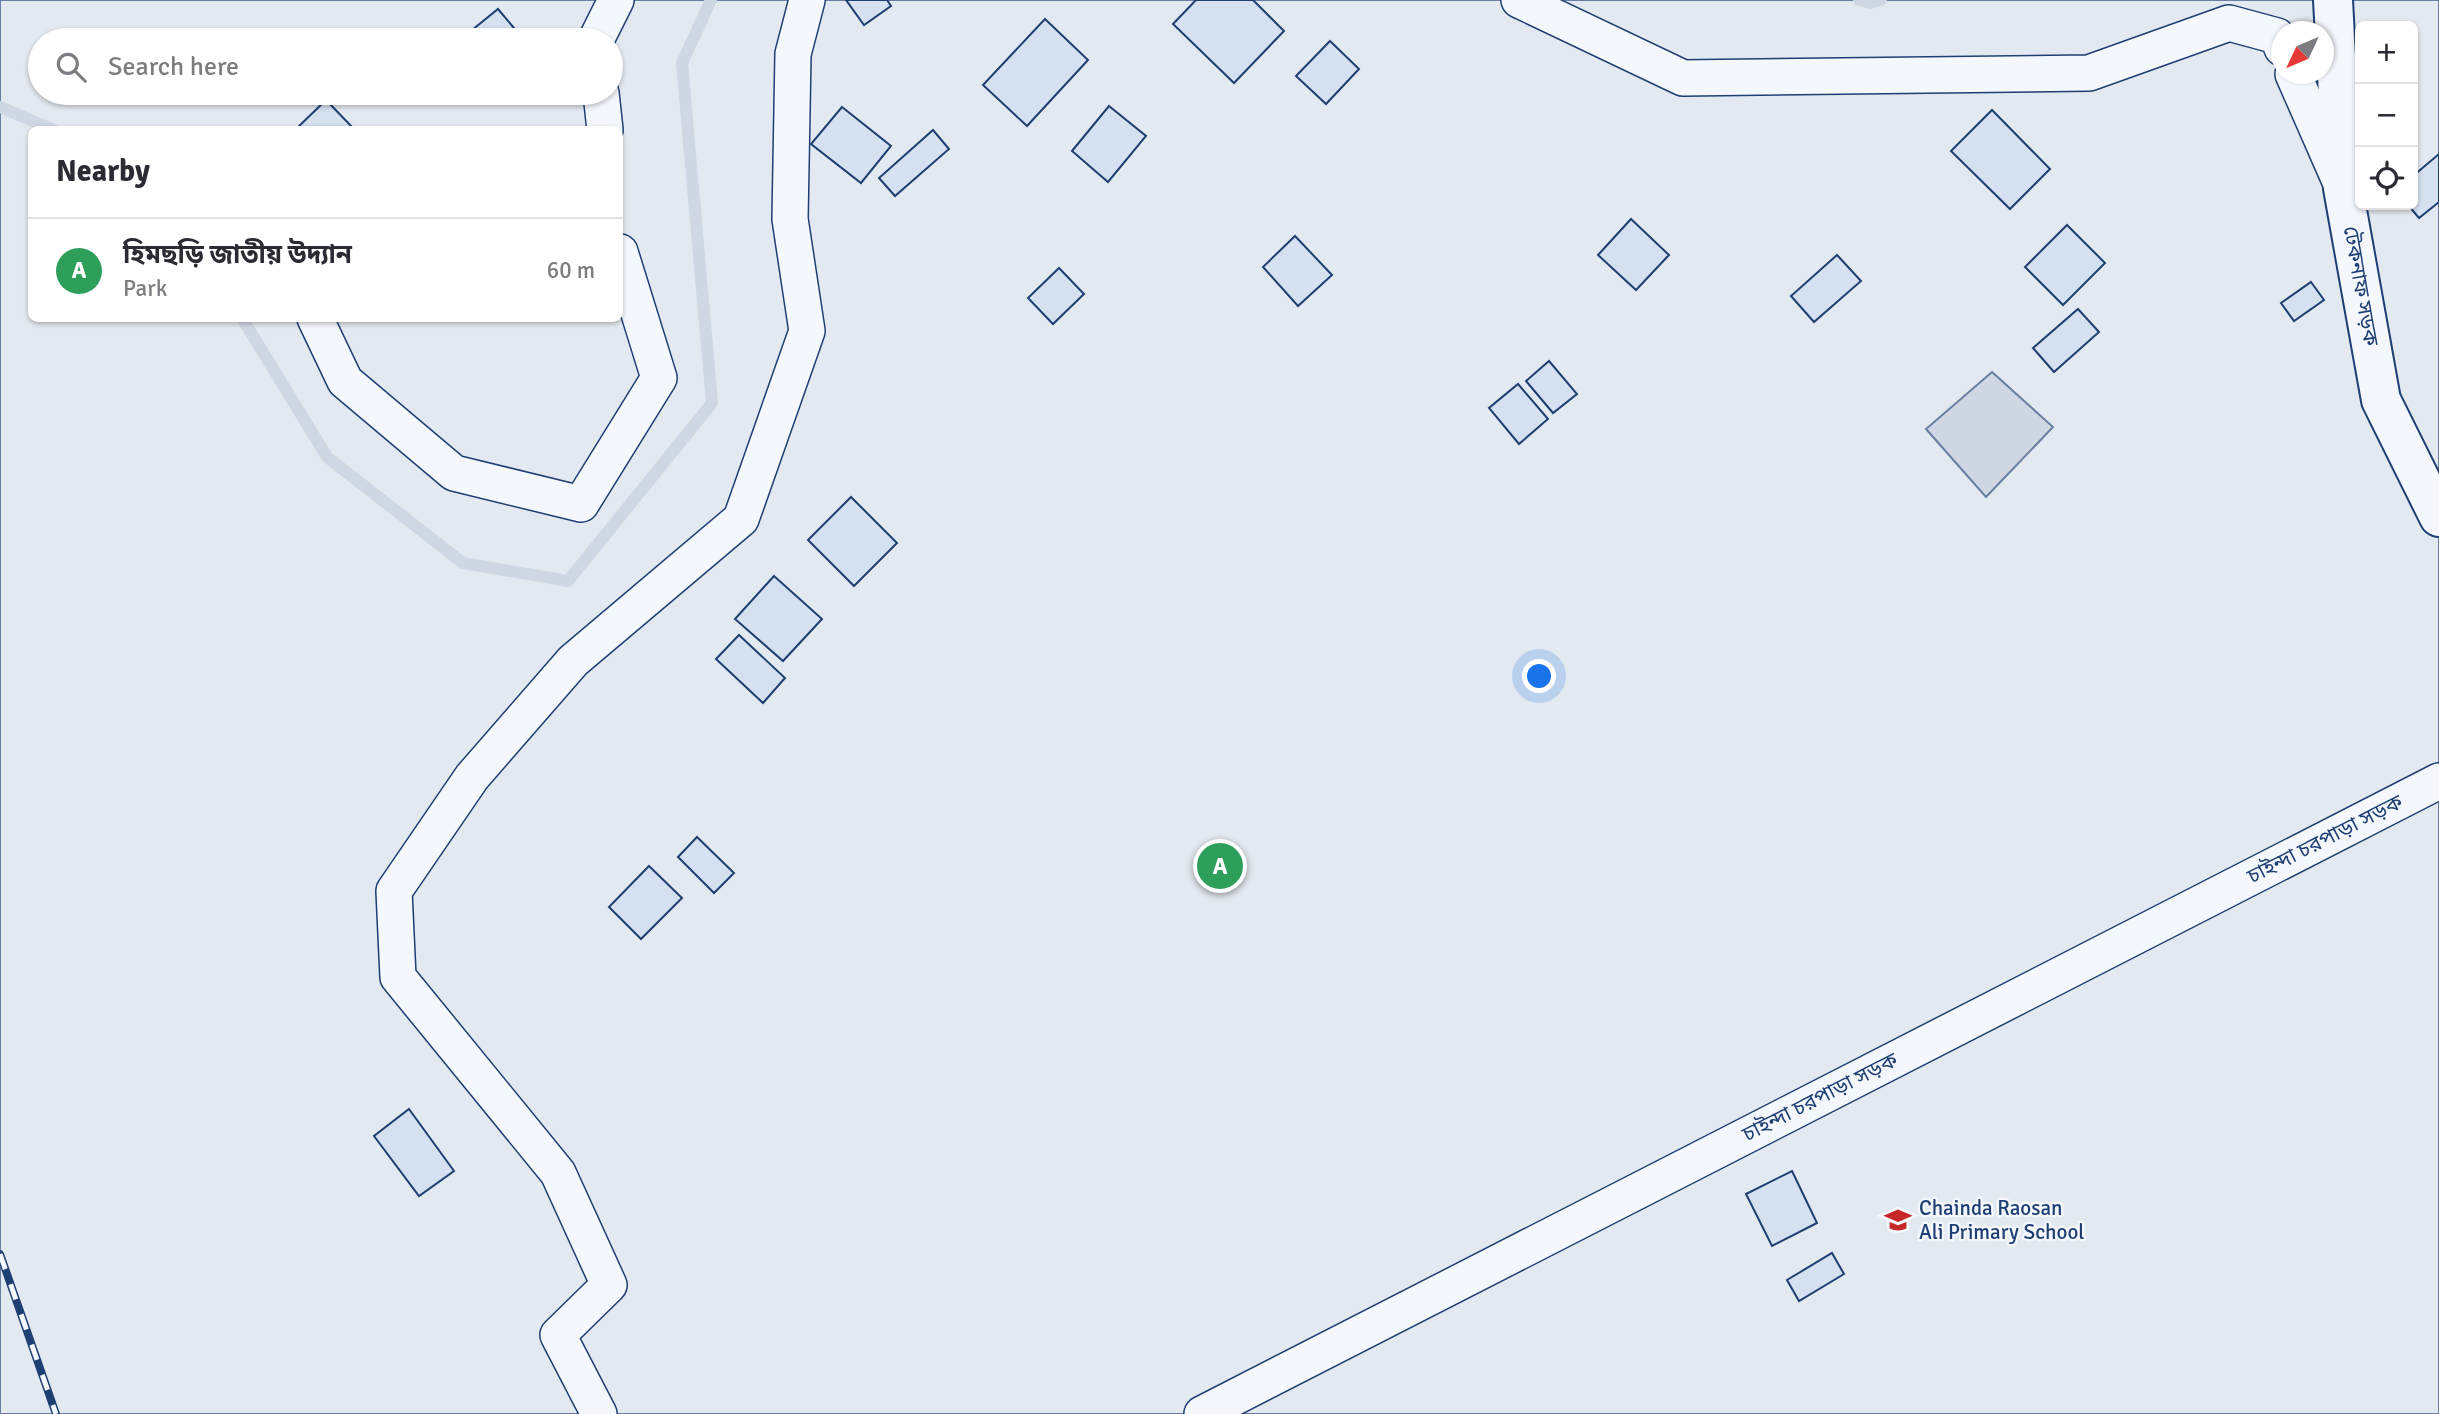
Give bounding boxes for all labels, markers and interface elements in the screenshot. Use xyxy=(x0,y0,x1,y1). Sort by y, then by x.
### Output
north arrow xyxy=(2271,21,2334,84)
map controls xyxy=(2355,21,2418,210)
button: + xyxy=(2355,21,2418,84)
search box xyxy=(28,28,623,105)
icon: search xyxy=(52,48,90,86)
text: Search here xyxy=(108,51,239,83)
button: − xyxy=(2355,84,2418,147)
button: locate xyxy=(2355,147,2418,210)
text: Nearby xyxy=(56,153,150,190)
street label: টেকনাফ সড়ক xyxy=(2338,224,2385,349)
text: হিমছড়ি জাতীয় উদ্যান xyxy=(123,239,352,271)
text: A xyxy=(72,256,86,285)
text: 60 m xyxy=(547,256,595,285)
text: Park xyxy=(123,274,167,303)
your location xyxy=(1522,659,1556,693)
street label: চাইন্দা চরপাড়া সড়ক xyxy=(2242,788,2408,890)
pin: A xyxy=(1197,840,1243,892)
street label: চাইন্দা চরপাড়া সড়ক xyxy=(1737,1046,1903,1148)
place label: Chainda Raosan Ali Primary School xyxy=(1919,1195,2084,1245)
school or university icon: Chainda Raosan Ali Primary School xyxy=(1883,1205,1913,1235)

